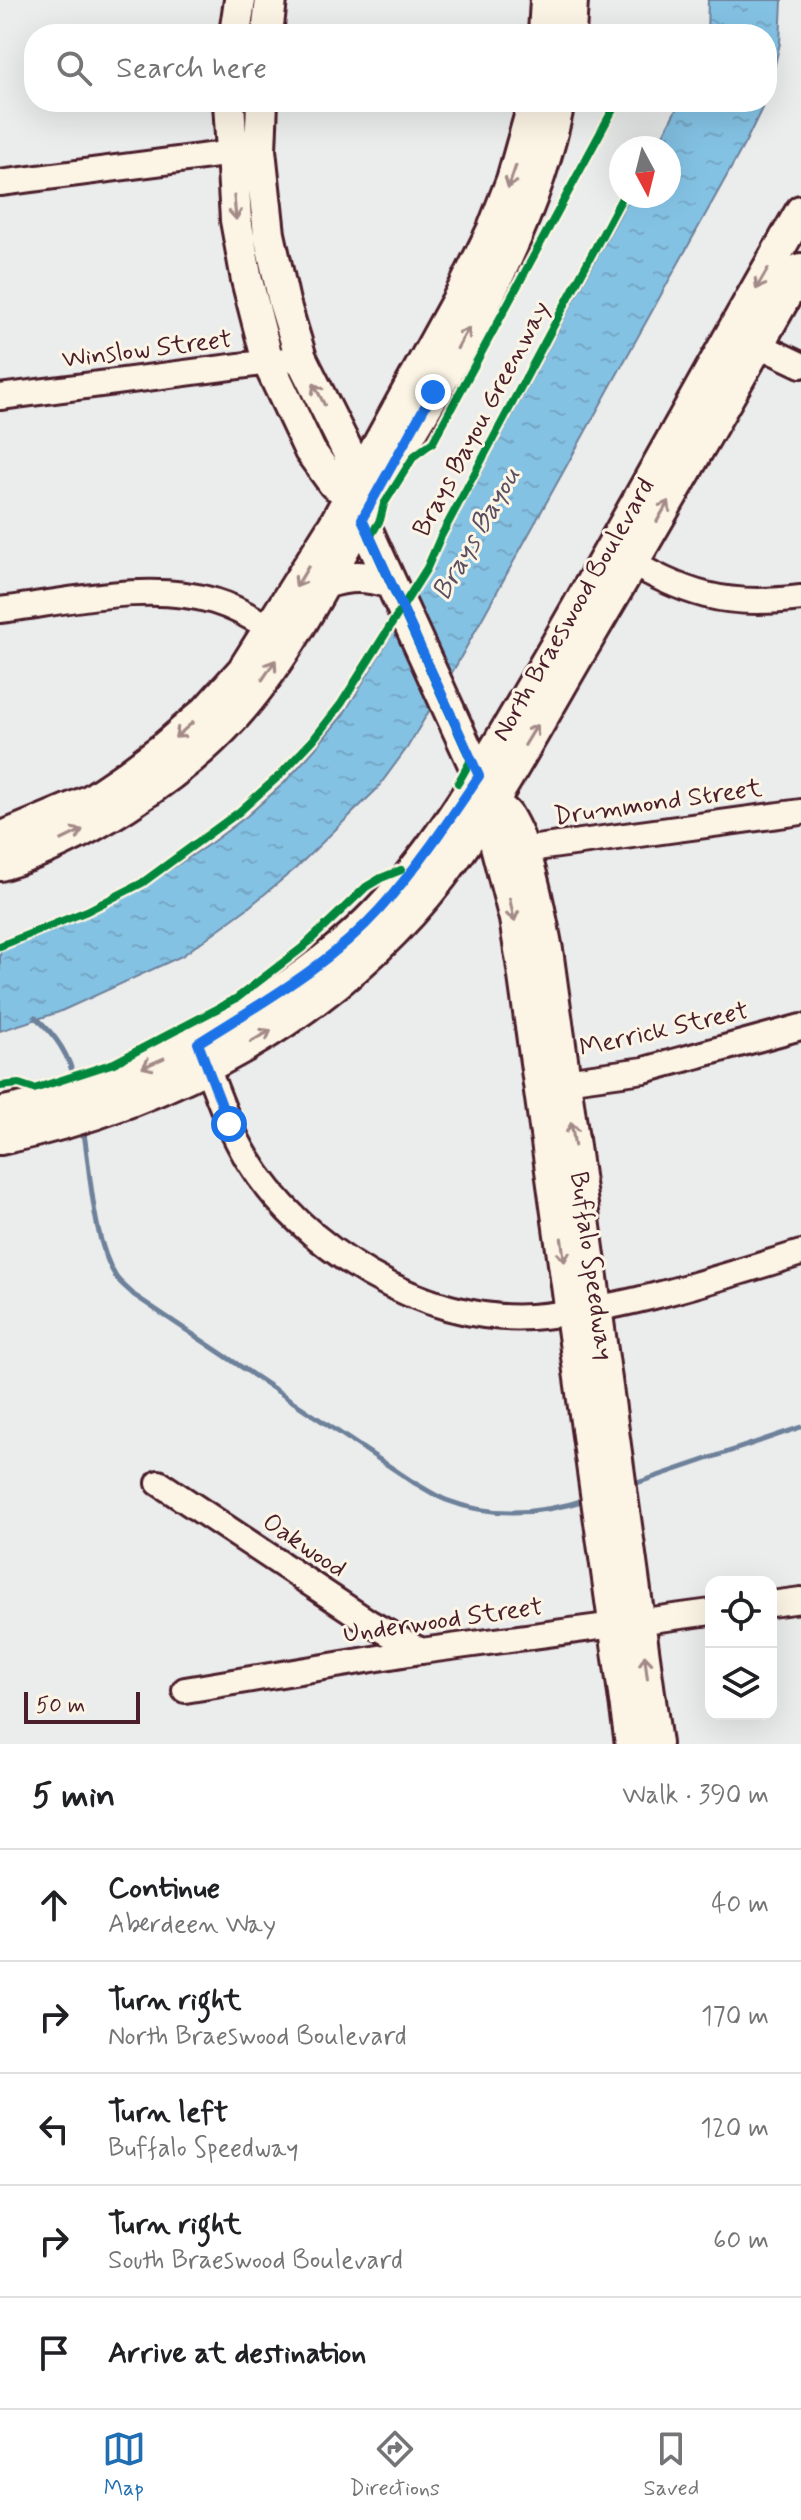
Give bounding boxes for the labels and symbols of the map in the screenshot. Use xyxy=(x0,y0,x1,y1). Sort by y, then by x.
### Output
north arrow xyxy=(609,136,681,208)
one-way arrow xyxy=(504,164,519,189)
one-way arrow xyxy=(228,194,243,221)
one-way arrow xyxy=(754,266,769,290)
street label: Brays Bayou Greenway xyxy=(406,295,558,543)
street label: Winslow Street xyxy=(60,323,234,377)
one-way arrow xyxy=(456,327,471,351)
route end xyxy=(415,374,451,410)
one-way arrow xyxy=(311,382,326,406)
water label: Brays Bayou xyxy=(425,461,529,607)
street label: North Braeswood Boulevard xyxy=(485,472,663,748)
one-way arrow xyxy=(655,500,671,523)
one-way arrow xyxy=(294,565,310,588)
one-way arrow xyxy=(261,660,278,682)
one-way arrow xyxy=(175,721,195,739)
one-way arrow xyxy=(523,724,539,747)
street label: Drummond Street xyxy=(552,772,764,834)
one-way arrow xyxy=(60,827,84,842)
one-way arrow xyxy=(505,896,520,922)
street label: Merrick Street xyxy=(576,994,752,1066)
one-way arrow xyxy=(249,1028,272,1044)
one-way arrow xyxy=(142,1056,166,1071)
route start xyxy=(211,1106,247,1142)
one-way arrow xyxy=(565,1122,580,1147)
street label: Buffalo Speedway xyxy=(561,1169,621,1363)
one-way arrow xyxy=(556,1237,571,1262)
street label: Oakwood xyxy=(255,1506,353,1586)
street label: Underwood Street xyxy=(341,1590,545,1652)
one-way arrow xyxy=(638,1654,653,1681)
scale bar xyxy=(24,1688,140,1724)

